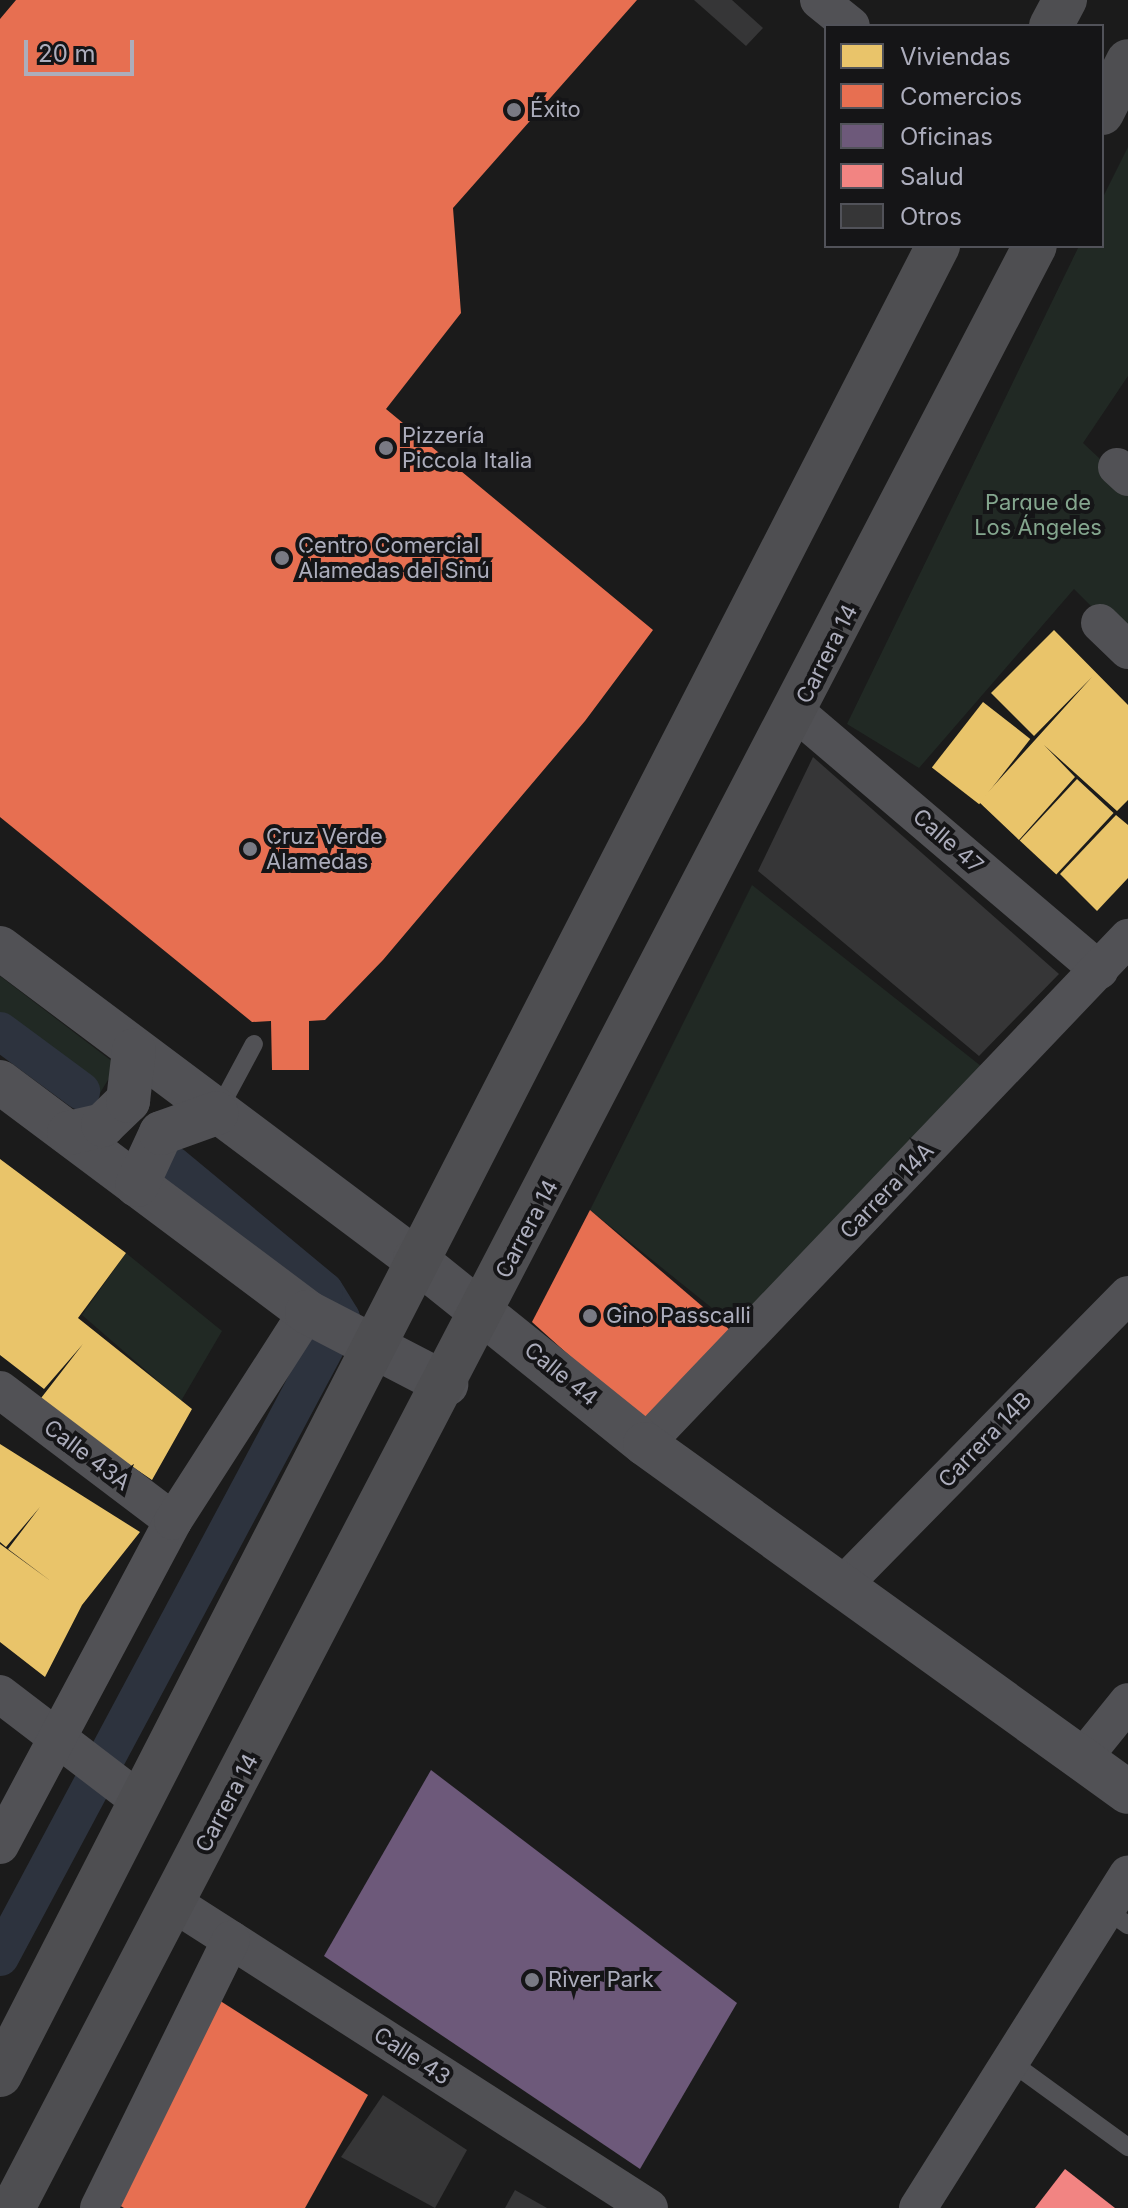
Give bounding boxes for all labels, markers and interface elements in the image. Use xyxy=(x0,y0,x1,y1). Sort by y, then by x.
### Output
scale bar xyxy=(28,24,138,74)
legend xyxy=(824,24,1104,248)
text: 20 m xyxy=(38,39,96,68)
text: Viviendas xyxy=(900,42,1011,71)
text: Comercios xyxy=(900,82,1022,111)
place label: Éxito xyxy=(530,97,581,123)
marker: Éxito xyxy=(505,101,523,119)
text: Oficinas xyxy=(900,122,993,151)
text: Salud xyxy=(900,162,964,191)
text: Otros xyxy=(900,202,962,231)
place label: Pizzería Piccola Italia xyxy=(402,422,532,474)
marker: Pizzería Piccola Italia xyxy=(377,439,395,457)
park label: Parque de Los Ángeles xyxy=(974,489,1102,540)
place label: Centro Comercial Alamedas del Sinú xyxy=(298,532,490,584)
marker: Centro Comercial Alamedas del Sinú xyxy=(273,549,291,567)
street label: Carrera 14 xyxy=(791,600,863,708)
street label: Calle 47 xyxy=(907,803,989,879)
place label: Cruz Verde Alamedas xyxy=(266,823,383,874)
marker: Cruz Verde Alamedas xyxy=(241,840,259,858)
street label: Carrera 14A xyxy=(835,1138,939,1244)
street label: Carrera 14 xyxy=(490,1175,564,1283)
place label: Gino Passcalli xyxy=(606,1303,751,1329)
marker: Gino Passcalli xyxy=(581,1307,599,1325)
street label: Calle 44 xyxy=(519,1337,603,1411)
street label: Carrera 14B xyxy=(933,1387,1037,1493)
street label: Calle 43A xyxy=(39,1414,135,1496)
street label: Carrera 14 xyxy=(190,1749,264,1857)
place label: River Park xyxy=(548,1967,654,1993)
marker: River Park xyxy=(523,1971,541,1989)
street label: Calle 43 xyxy=(369,2022,455,2090)

